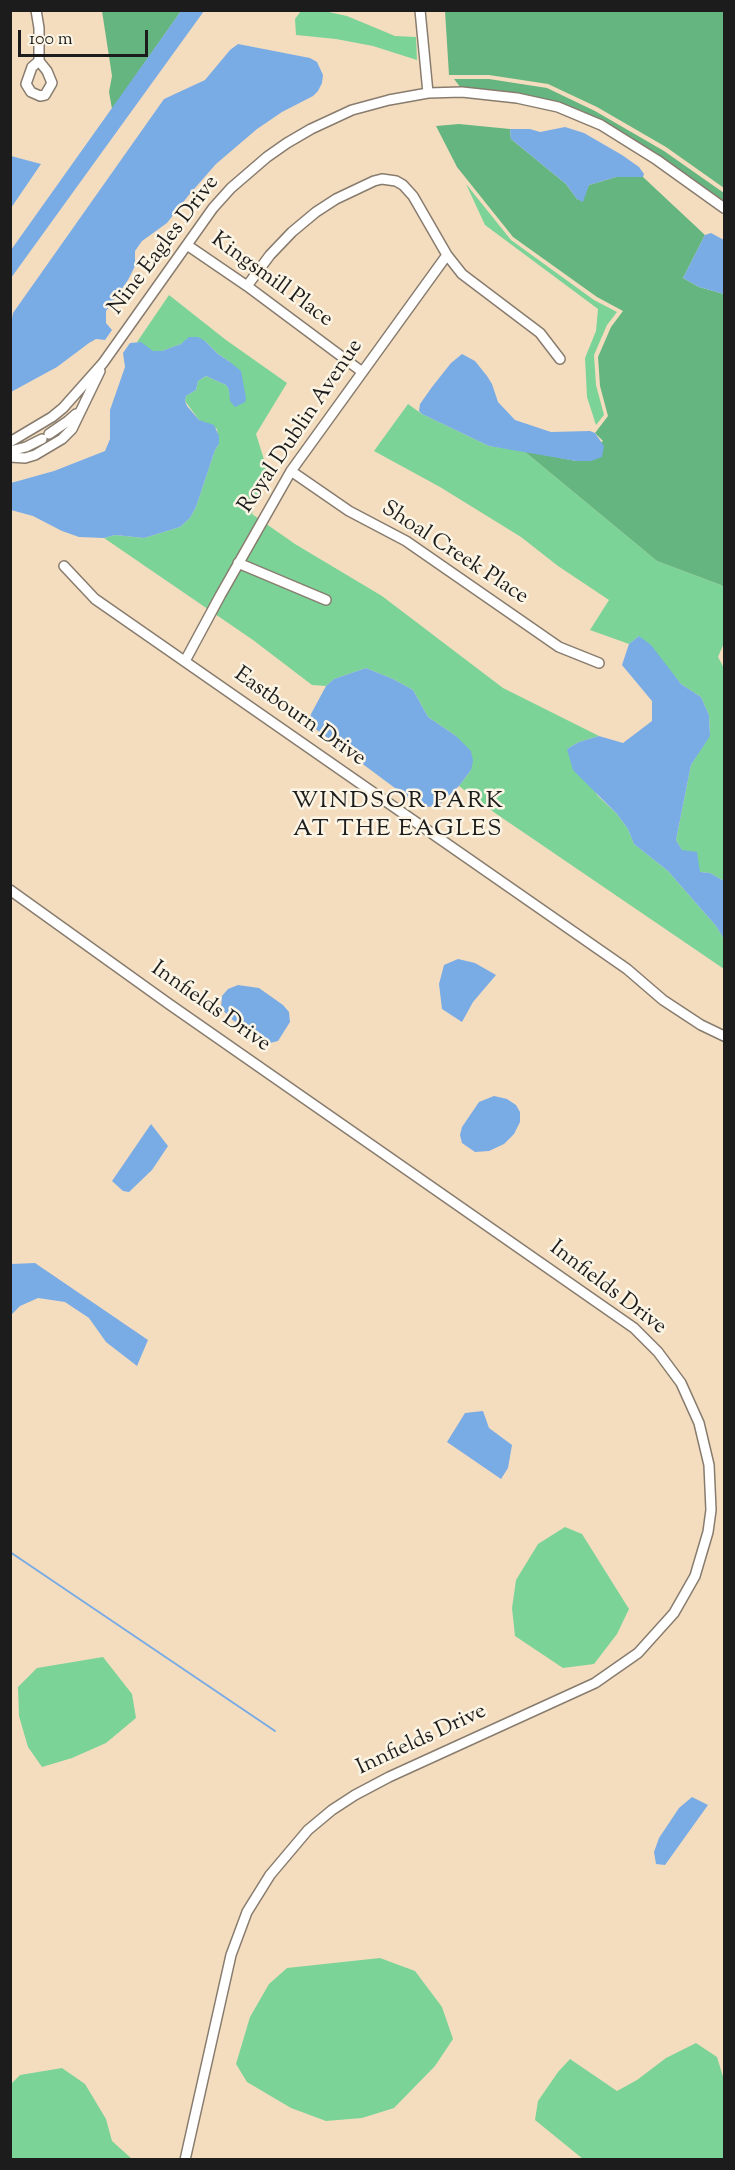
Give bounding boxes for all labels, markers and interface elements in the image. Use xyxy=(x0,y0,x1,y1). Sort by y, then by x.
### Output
scale bar xyxy=(21,18,152,56)
text: 100 m xyxy=(29,27,73,53)
street label: Nine Eagles Drive xyxy=(104,171,226,321)
street label: Kingsmill Place xyxy=(205,228,337,334)
street label: Royal Dublin Avenue xyxy=(234,335,370,519)
street label: Shoal Creek Place xyxy=(375,497,533,611)
street label: Eastbourn Drive xyxy=(228,663,370,773)
district label: WINDSOR PARK AT THE EAGLES xyxy=(291,789,505,845)
street label: Innfields Drive xyxy=(145,957,275,1059)
street label: Innfields Drive xyxy=(543,1236,671,1342)
street label: Innfields Drive xyxy=(353,1699,491,1783)

